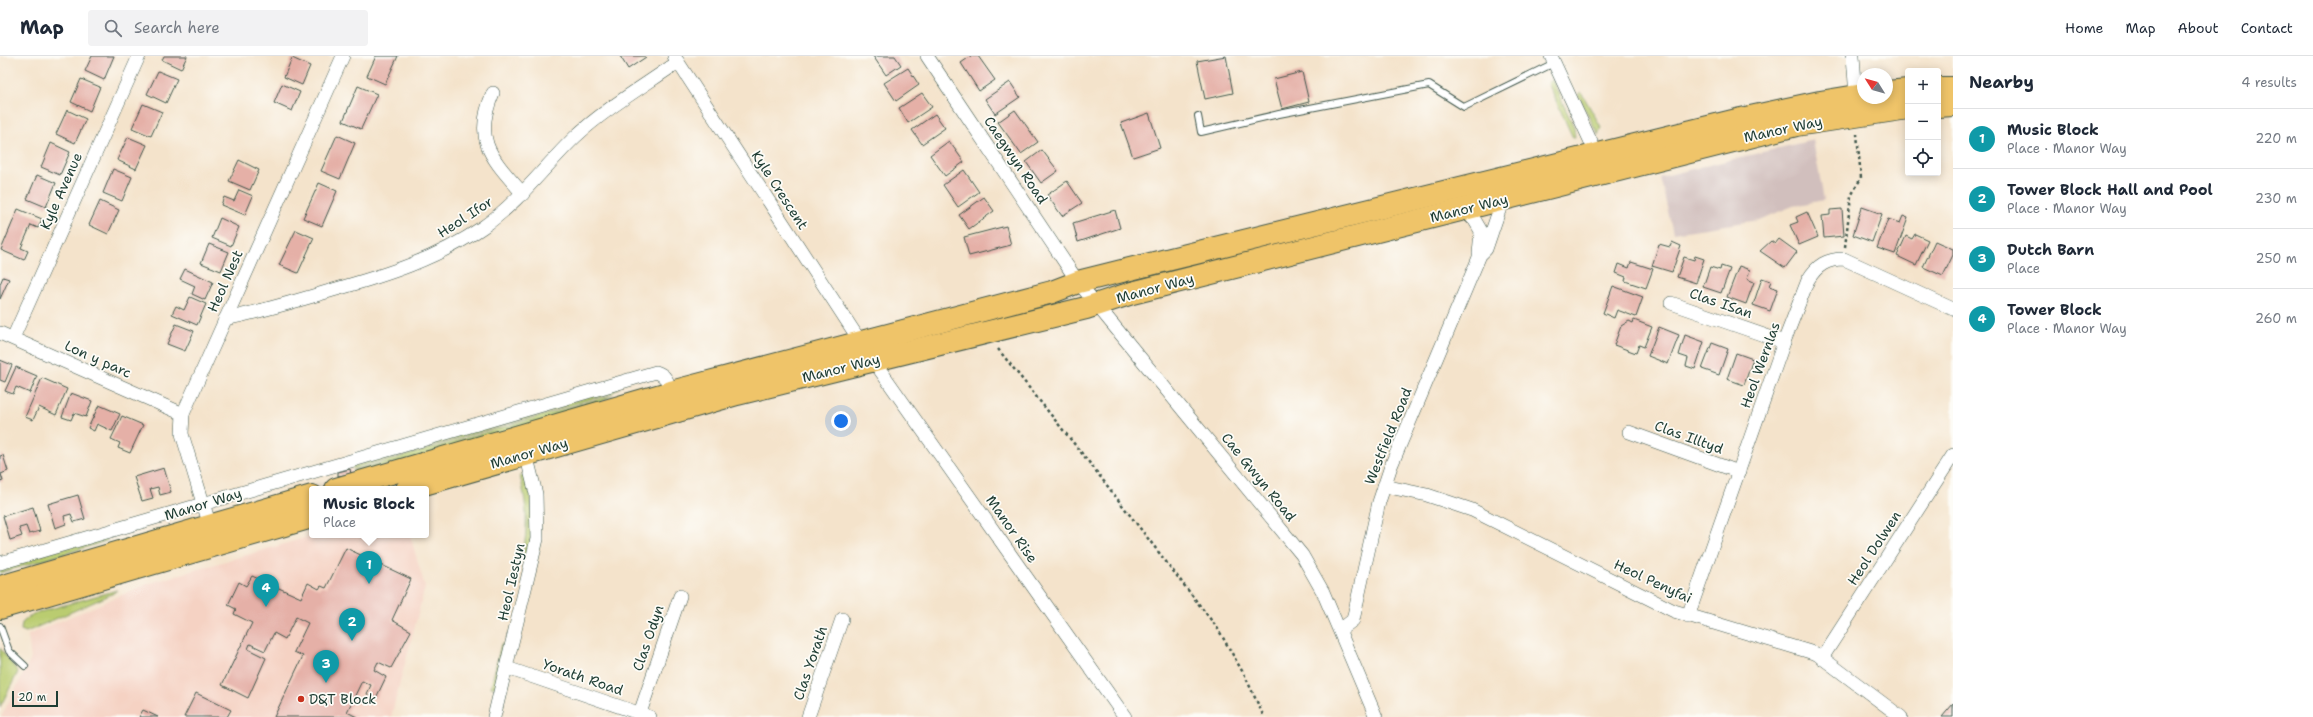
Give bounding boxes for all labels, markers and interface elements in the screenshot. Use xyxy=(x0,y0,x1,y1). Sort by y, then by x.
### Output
search box xyxy=(88,10,368,46)
text: Map xyxy=(20,15,64,40)
icon: search xyxy=(102,17,124,39)
text: Search here xyxy=(134,18,220,38)
text: Home xyxy=(2065,19,2104,37)
text: Map xyxy=(2126,19,2156,37)
text: About xyxy=(2178,19,2219,37)
text: Contact xyxy=(2241,19,2293,37)
north arrow xyxy=(1857,68,1893,104)
map controls xyxy=(1905,68,1941,176)
button: + xyxy=(1905,68,1941,104)
text: Nearby xyxy=(1969,71,2034,93)
text: 4 results xyxy=(2241,74,2297,91)
button: − xyxy=(1905,104,1941,140)
street label: Manor Way xyxy=(1742,112,1824,146)
street label: Caegwyn Road xyxy=(980,113,1052,207)
text: Music Block xyxy=(2007,120,2099,140)
text: 1 xyxy=(1979,130,1985,147)
text: 220 m xyxy=(2255,130,2297,147)
button: locate xyxy=(1905,140,1941,176)
text: Place · Manor Way xyxy=(2007,140,2127,157)
street label: Kyle Crescent xyxy=(748,147,812,233)
street label: Kyle Avenue xyxy=(36,150,86,232)
text: Tower Block Hall and Pool xyxy=(2007,180,2213,200)
street label: Manor Way xyxy=(1428,190,1510,226)
text: 2 xyxy=(1977,190,1987,207)
text: 230 m xyxy=(2255,190,2297,207)
street label: Heol Ifor xyxy=(434,192,496,242)
text: Place · Manor Way xyxy=(2007,200,2127,217)
text: Dutch Barn xyxy=(2007,240,2094,260)
street label: Heol Nest xyxy=(203,247,247,315)
text: 3 xyxy=(1977,250,1987,267)
text: 250 m xyxy=(2256,250,2297,267)
text: Place xyxy=(2007,260,2040,277)
street label: Manor Way xyxy=(1114,269,1196,307)
street label: Clas ISan xyxy=(1687,284,1755,322)
text: Tower Block xyxy=(2007,300,2102,320)
text: 4 xyxy=(1977,310,1987,327)
text: 260 m xyxy=(2255,310,2297,327)
street label: Heol Wernlas xyxy=(1736,319,1784,411)
text: Place · Manor Way xyxy=(2007,320,2127,337)
street label: Lon y parc xyxy=(62,336,134,382)
street label: Manor Way xyxy=(800,350,882,386)
street label: Westfield Road xyxy=(1360,385,1416,487)
your location xyxy=(831,411,851,431)
street label: Clas Illtyd xyxy=(1652,416,1726,458)
street label: Cae Gwyn Road xyxy=(1218,429,1300,525)
street label: Manor Way xyxy=(488,433,570,473)
street label: Manor Way xyxy=(162,484,244,524)
popup xyxy=(309,486,429,538)
street label: Manor Rise xyxy=(982,492,1042,566)
text: Music Block xyxy=(323,494,415,514)
street label: Heol Dolwen xyxy=(1843,507,1905,589)
text: Place xyxy=(323,514,356,531)
street label: Heol Iestyn xyxy=(493,541,529,623)
pin: 1 xyxy=(356,551,382,584)
street label: Heol Penyfai xyxy=(1611,555,1695,607)
pin: 4 xyxy=(253,574,279,607)
street label: Clas Odyn xyxy=(628,602,668,673)
pin: 2 xyxy=(339,608,365,641)
street label: Clas Yorath xyxy=(789,623,831,703)
pin: 3 xyxy=(313,650,339,683)
street label: Yorath Road xyxy=(540,655,626,699)
scale bar xyxy=(12,689,58,708)
text: 20 m xyxy=(18,690,46,705)
place label: D&T Block xyxy=(309,690,376,708)
marker: D&T Block xyxy=(296,694,306,704)

